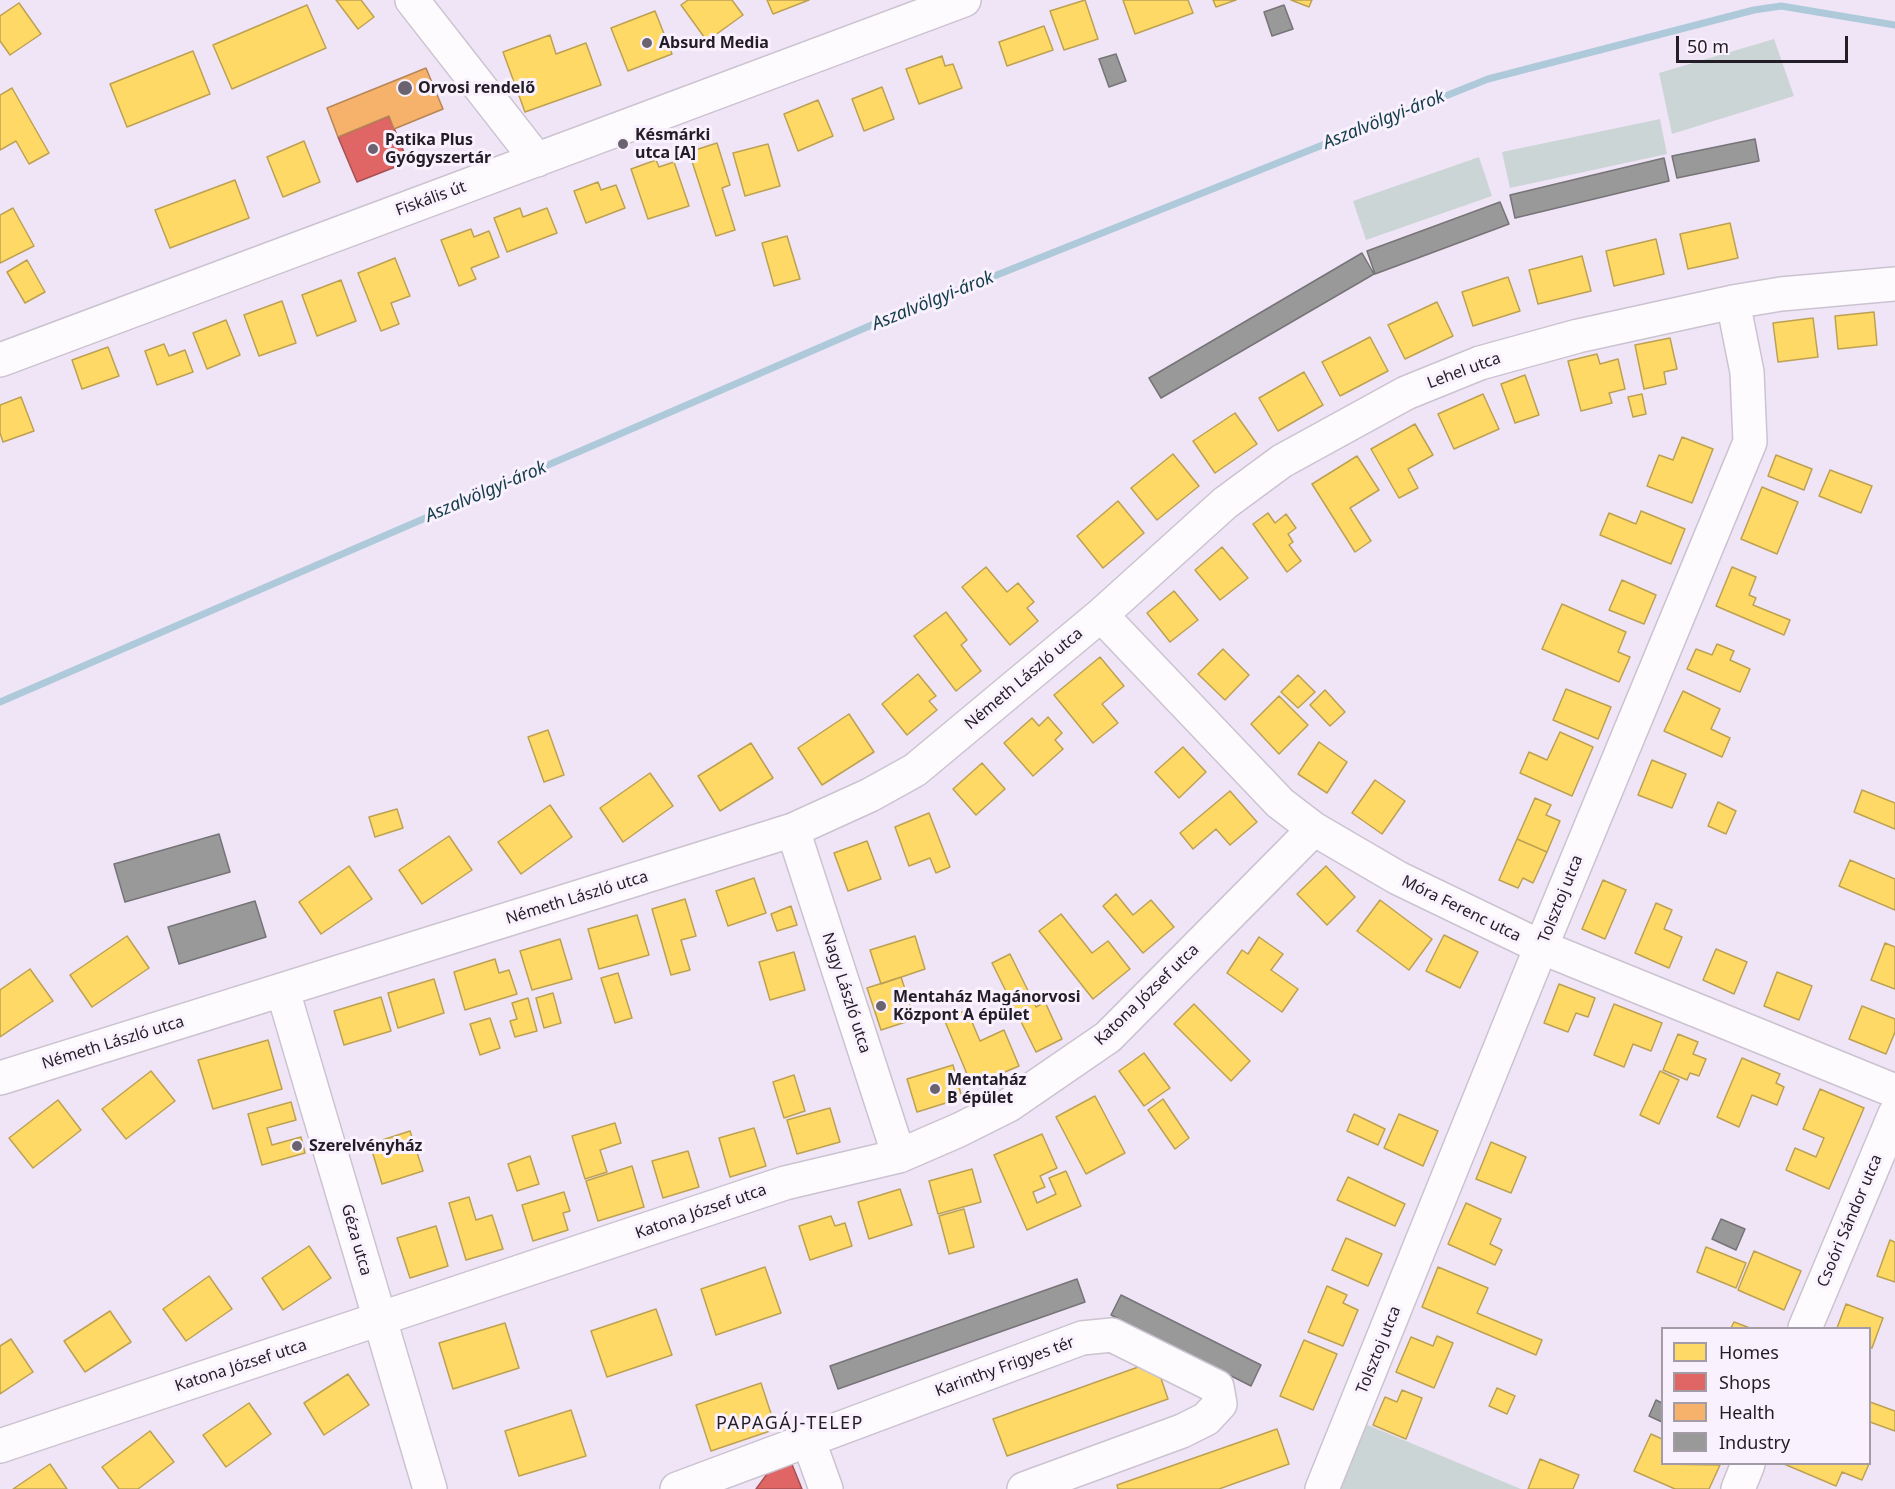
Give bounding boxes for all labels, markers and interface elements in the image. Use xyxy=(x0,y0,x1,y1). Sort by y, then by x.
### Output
scale bar xyxy=(1679,24,1852,62)
place label: Absurd Media xyxy=(659,33,769,53)
text: 50 m xyxy=(1687,34,1729,58)
marker: Absurd Media xyxy=(640,36,654,50)
place label: Orvosi rendelő xyxy=(418,78,535,98)
marker: Orvosi rendelő xyxy=(396,79,414,97)
water label: Aszalvölgyi-árok xyxy=(1320,86,1448,154)
place label: Késmárki utca [A] xyxy=(635,125,710,163)
place label: Patika Plus Gyógyszertár xyxy=(385,130,491,168)
marker: Késmárki utca [A] xyxy=(616,137,630,151)
marker: Patika Plus Gyógyszertár xyxy=(366,142,380,156)
street label: Fiskális út xyxy=(393,177,469,221)
water label: Aszalvölgyi-árok xyxy=(869,267,997,335)
street label: Lehel utca xyxy=(1425,349,1503,393)
water label: Aszalvölgyi-árok xyxy=(422,457,550,527)
street label: Németh László utca xyxy=(961,624,1087,734)
street label: Tolsztoj utca xyxy=(1535,852,1587,946)
street label: Németh László utca xyxy=(504,867,650,929)
street label: Móra Ferenc utca xyxy=(1398,872,1524,946)
street label: Nagy László utca xyxy=(817,930,875,1056)
street label: Katona József utca xyxy=(1091,940,1203,1050)
place label: Mentaház Magánorvosi Központ A épület xyxy=(893,987,1080,1025)
marker: Mentaház Magánorvosi Központ A épület xyxy=(874,999,888,1013)
street label: Németh László utca xyxy=(40,1012,186,1074)
place label: Mentaház B épület xyxy=(947,1070,1026,1108)
marker: Mentaház B épület xyxy=(928,1082,942,1096)
place label: Szerelvényház xyxy=(309,1136,423,1156)
marker: Szerelvényház xyxy=(290,1139,304,1153)
street label: Csoóri Sándor utca xyxy=(1813,1152,1887,1290)
street label: Katona József utca xyxy=(633,1181,769,1243)
street label: Géza utca xyxy=(337,1202,375,1278)
street label: Tolsztoj utca xyxy=(1353,1303,1405,1397)
legend xyxy=(1661,1327,1871,1465)
street label: Karinthy Frigyes tér xyxy=(933,1333,1077,1401)
street label: Katona József utca xyxy=(173,1336,309,1396)
text: Homes xyxy=(1719,1340,1779,1364)
text: Shops xyxy=(1719,1370,1771,1394)
text: Health xyxy=(1719,1400,1775,1424)
district label: PAPAGÁJ-TELEP xyxy=(716,1413,864,1435)
text: Industry xyxy=(1719,1430,1790,1454)

